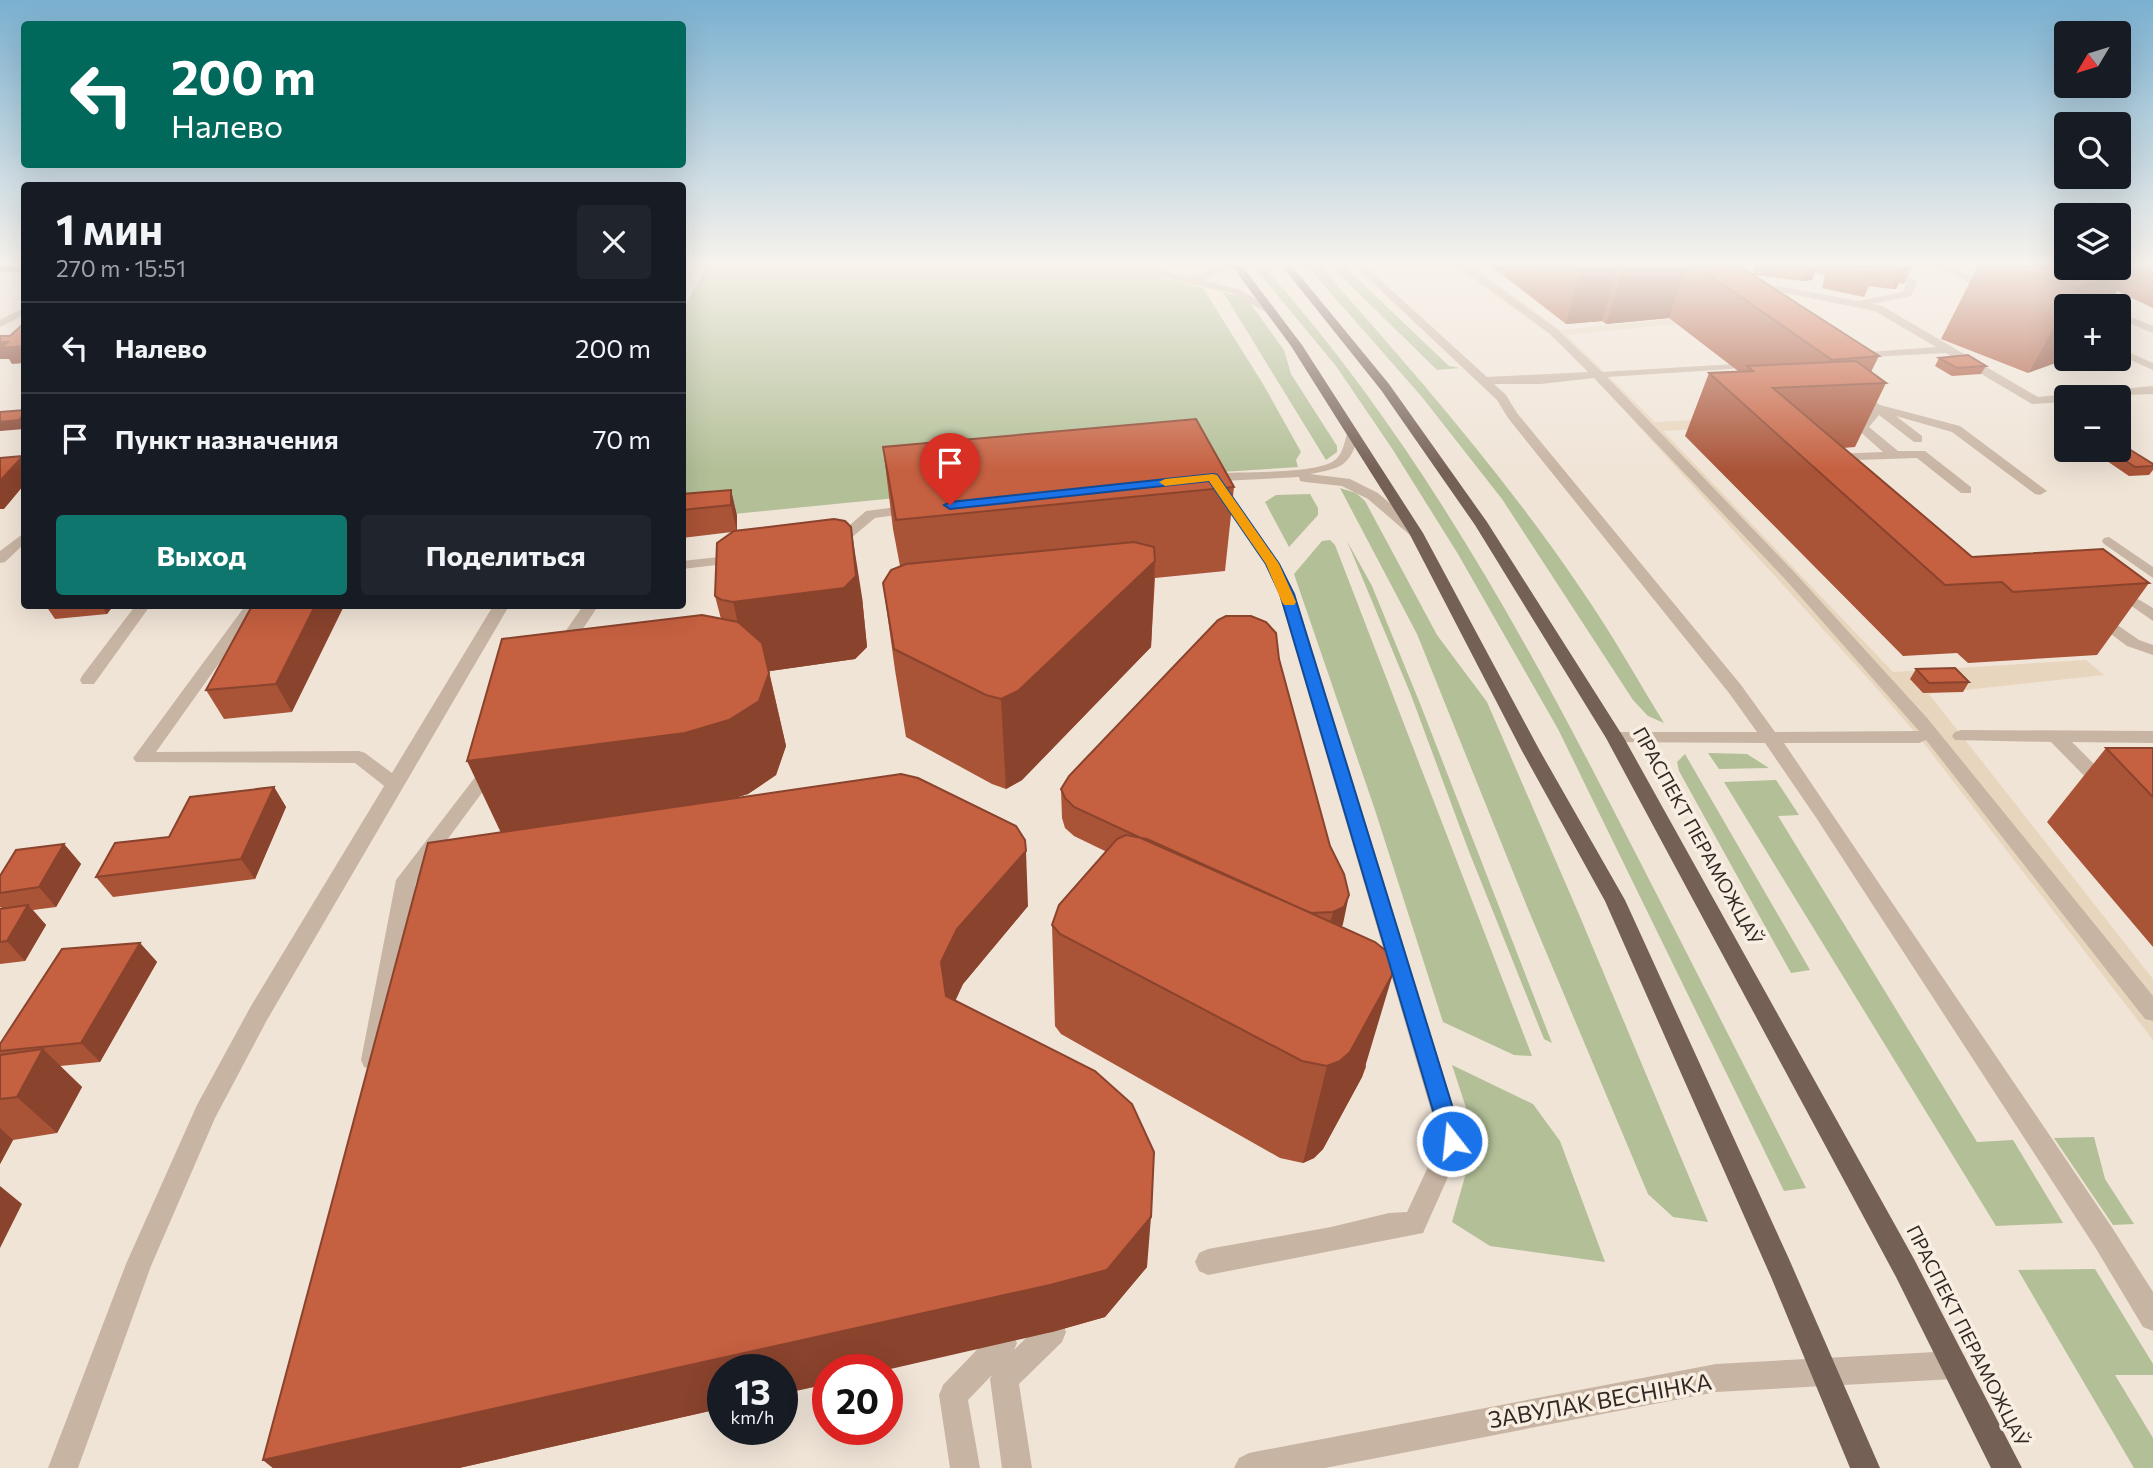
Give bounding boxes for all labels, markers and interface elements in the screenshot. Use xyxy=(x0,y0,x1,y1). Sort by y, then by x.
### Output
north arrow xyxy=(2054,21,2132,98)
map controls xyxy=(2054,21,2131,462)
text: 200 m xyxy=(171,45,316,105)
icon: left xyxy=(56,49,147,140)
text: Налево xyxy=(171,105,283,145)
button: search xyxy=(2054,112,2131,189)
text: 1 мин xyxy=(56,202,163,254)
button: layers xyxy=(2054,203,2131,280)
button: close xyxy=(577,205,651,279)
text: 270 m · 15:51 xyxy=(56,254,186,282)
button: + xyxy=(2054,294,2131,371)
icon: left xyxy=(56,329,94,367)
text: Налево xyxy=(115,332,207,363)
text: 200 m xyxy=(575,332,651,363)
button: − xyxy=(2054,385,2131,462)
icon: arrive xyxy=(56,420,94,458)
text: Пункт назначения xyxy=(115,423,339,454)
text: 70 m xyxy=(593,423,651,454)
pin xyxy=(920,433,980,505)
icon: arrive xyxy=(931,444,969,482)
button: Выход xyxy=(56,515,347,595)
button: Поделиться xyxy=(361,515,651,595)
street label: ПРАСПЕКТ ПЕРАМОЖЦАЎ xyxy=(1629,723,1768,949)
position arrow xyxy=(1415,1104,1489,1178)
street label: ПРАСПЕКТ ПЕРАМОЖЦАЎ xyxy=(1902,1221,2035,1451)
speed limit sign: 20 xyxy=(812,1354,903,1445)
street label: ЗАВУЛАК ВЕСНІНКА xyxy=(1486,1367,1714,1433)
text: 13 xyxy=(734,1369,771,1412)
text: km/h xyxy=(731,1406,774,1428)

